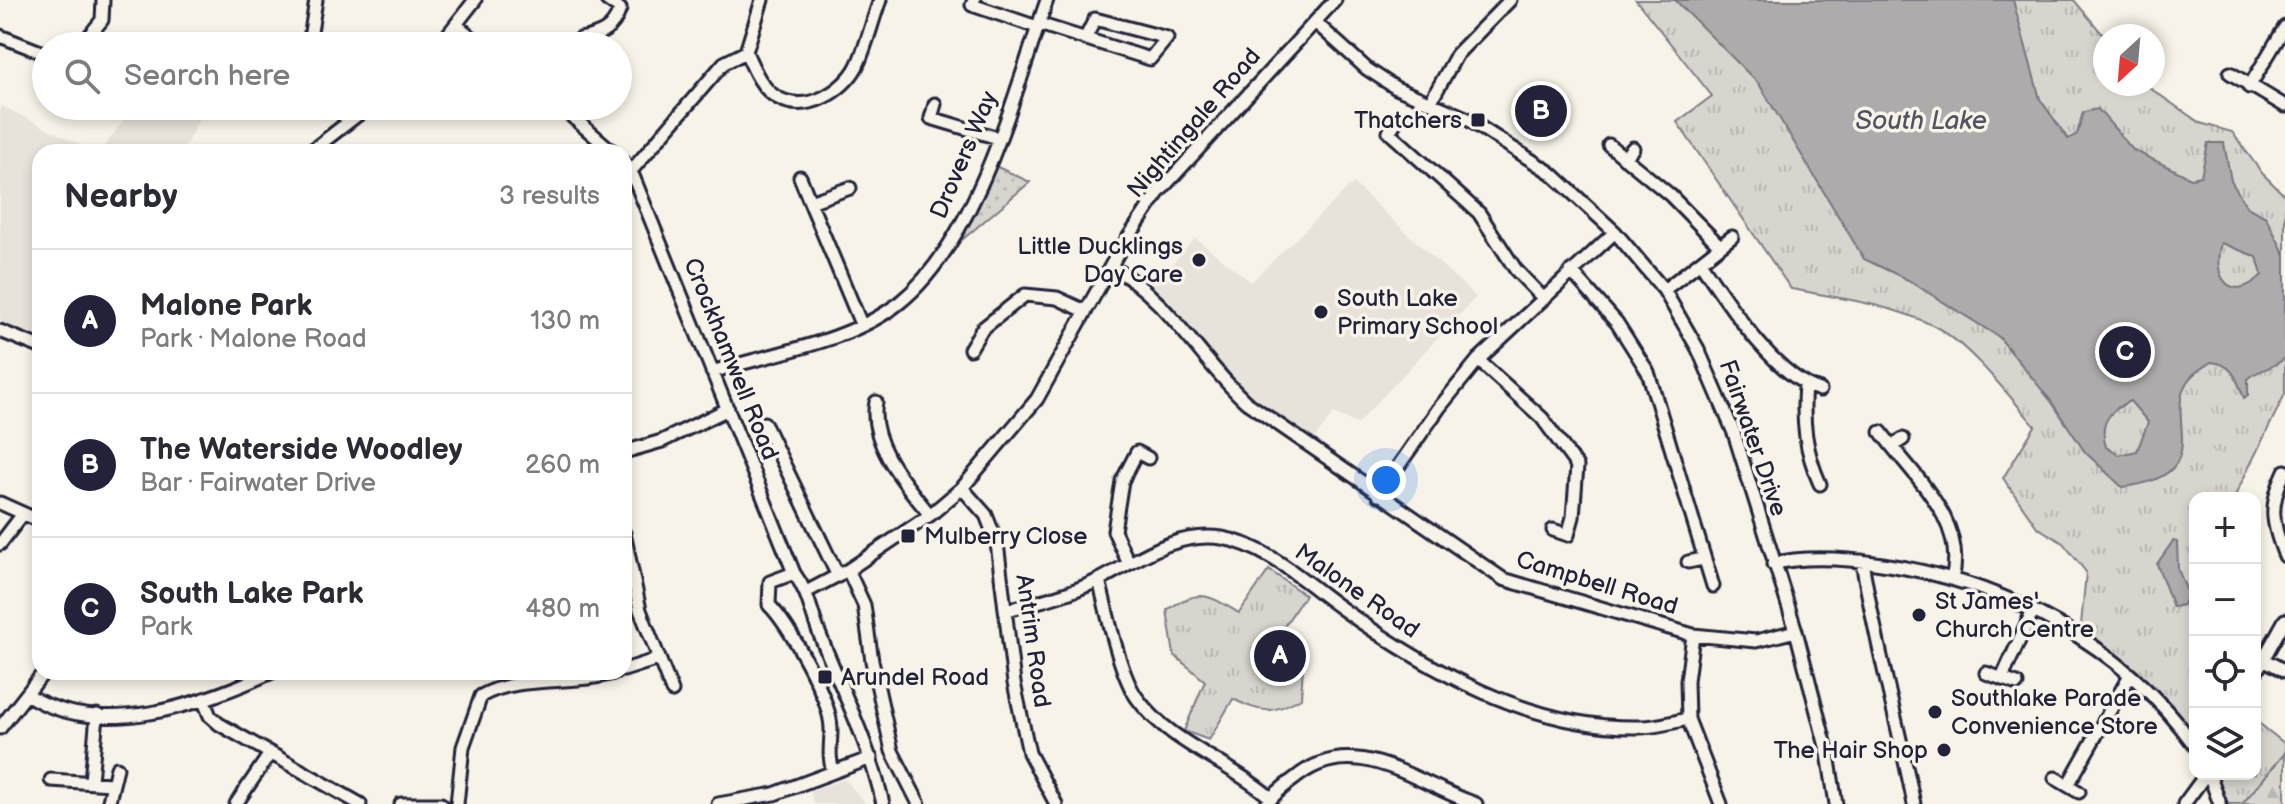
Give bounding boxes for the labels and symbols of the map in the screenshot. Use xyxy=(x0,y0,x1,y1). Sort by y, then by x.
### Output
north arrow xyxy=(2093,24,2165,96)
street label: Nightingale Road xyxy=(1121,42,1267,204)
pin: B xyxy=(1515,81,1567,141)
street label: Drovers Way xyxy=(924,87,1004,223)
place label: Thatchers xyxy=(1354,106,1462,135)
water label: South Lake xyxy=(1855,106,1987,137)
marker: Thatchers xyxy=(1469,111,1487,129)
place label: Little Ducklings Day Care xyxy=(1017,232,1183,289)
marker: Little Ducklings Day Care xyxy=(1190,251,1208,269)
street label: Crockhamwell Road xyxy=(677,254,785,464)
place label: South Lake Primary School xyxy=(1337,284,1498,341)
marker: South Lake Primary School xyxy=(1312,303,1330,321)
pin: C xyxy=(2099,322,2151,382)
street label: Fairwater Drive xyxy=(1713,356,1793,520)
your location xyxy=(1366,460,1406,500)
place label: Mulberry Close xyxy=(924,522,1087,551)
marker: Mulberry Close xyxy=(899,527,917,545)
street label: Malone Road xyxy=(1289,537,1425,645)
street label: Campbell Road xyxy=(1513,545,1681,621)
street label: Antrim Road xyxy=(1009,573,1057,709)
place label: St James' Church Centre xyxy=(1935,587,2094,644)
marker: St James' Church Centre xyxy=(1910,606,1928,624)
pin: A xyxy=(1254,626,1306,686)
place label: Arundel Road xyxy=(841,663,989,692)
marker: Arundel Road xyxy=(816,668,834,686)
place label: Southlake Parade Convenience Store xyxy=(1951,684,2158,741)
marker: Southlake Parade Convenience Store xyxy=(1926,703,1944,721)
place label: The Hair Shop xyxy=(1773,736,1928,765)
marker: The Hair Shop xyxy=(1935,741,1953,759)

